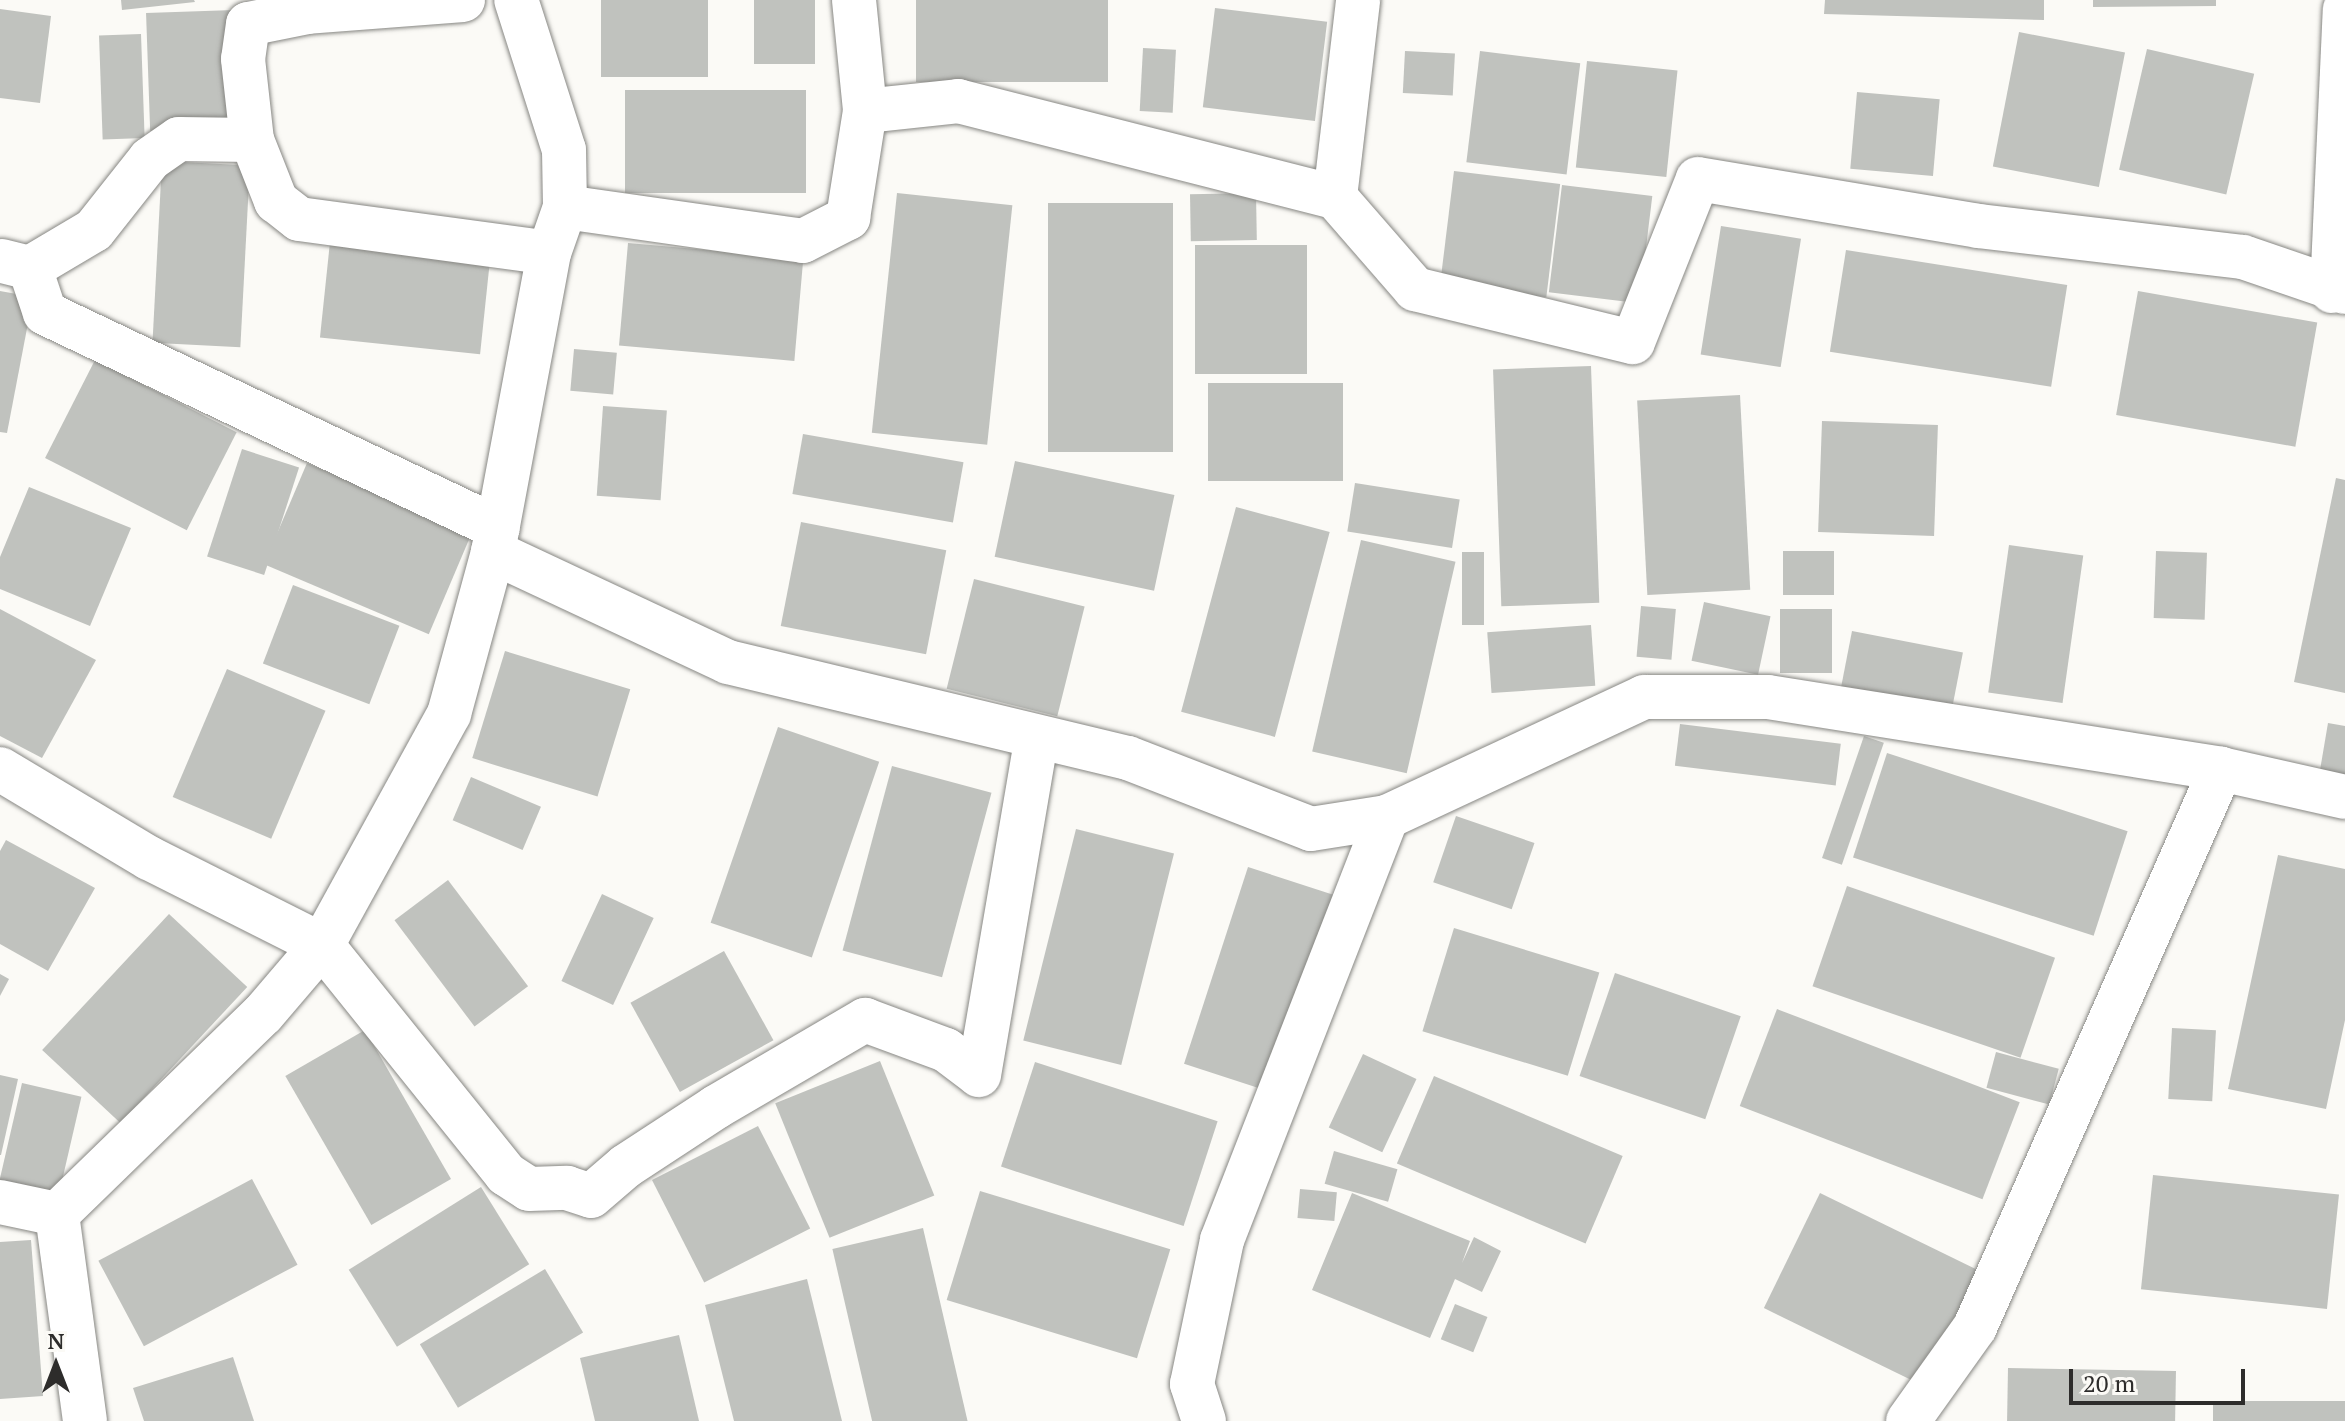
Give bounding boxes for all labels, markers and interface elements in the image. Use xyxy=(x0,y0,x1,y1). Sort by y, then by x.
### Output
north arrow xyxy=(16,1325,96,1405)
text: N xyxy=(48,1326,64,1355)
scale bar xyxy=(2073,1353,2249,1403)
text: 20 m xyxy=(2083,1367,2135,1399)

